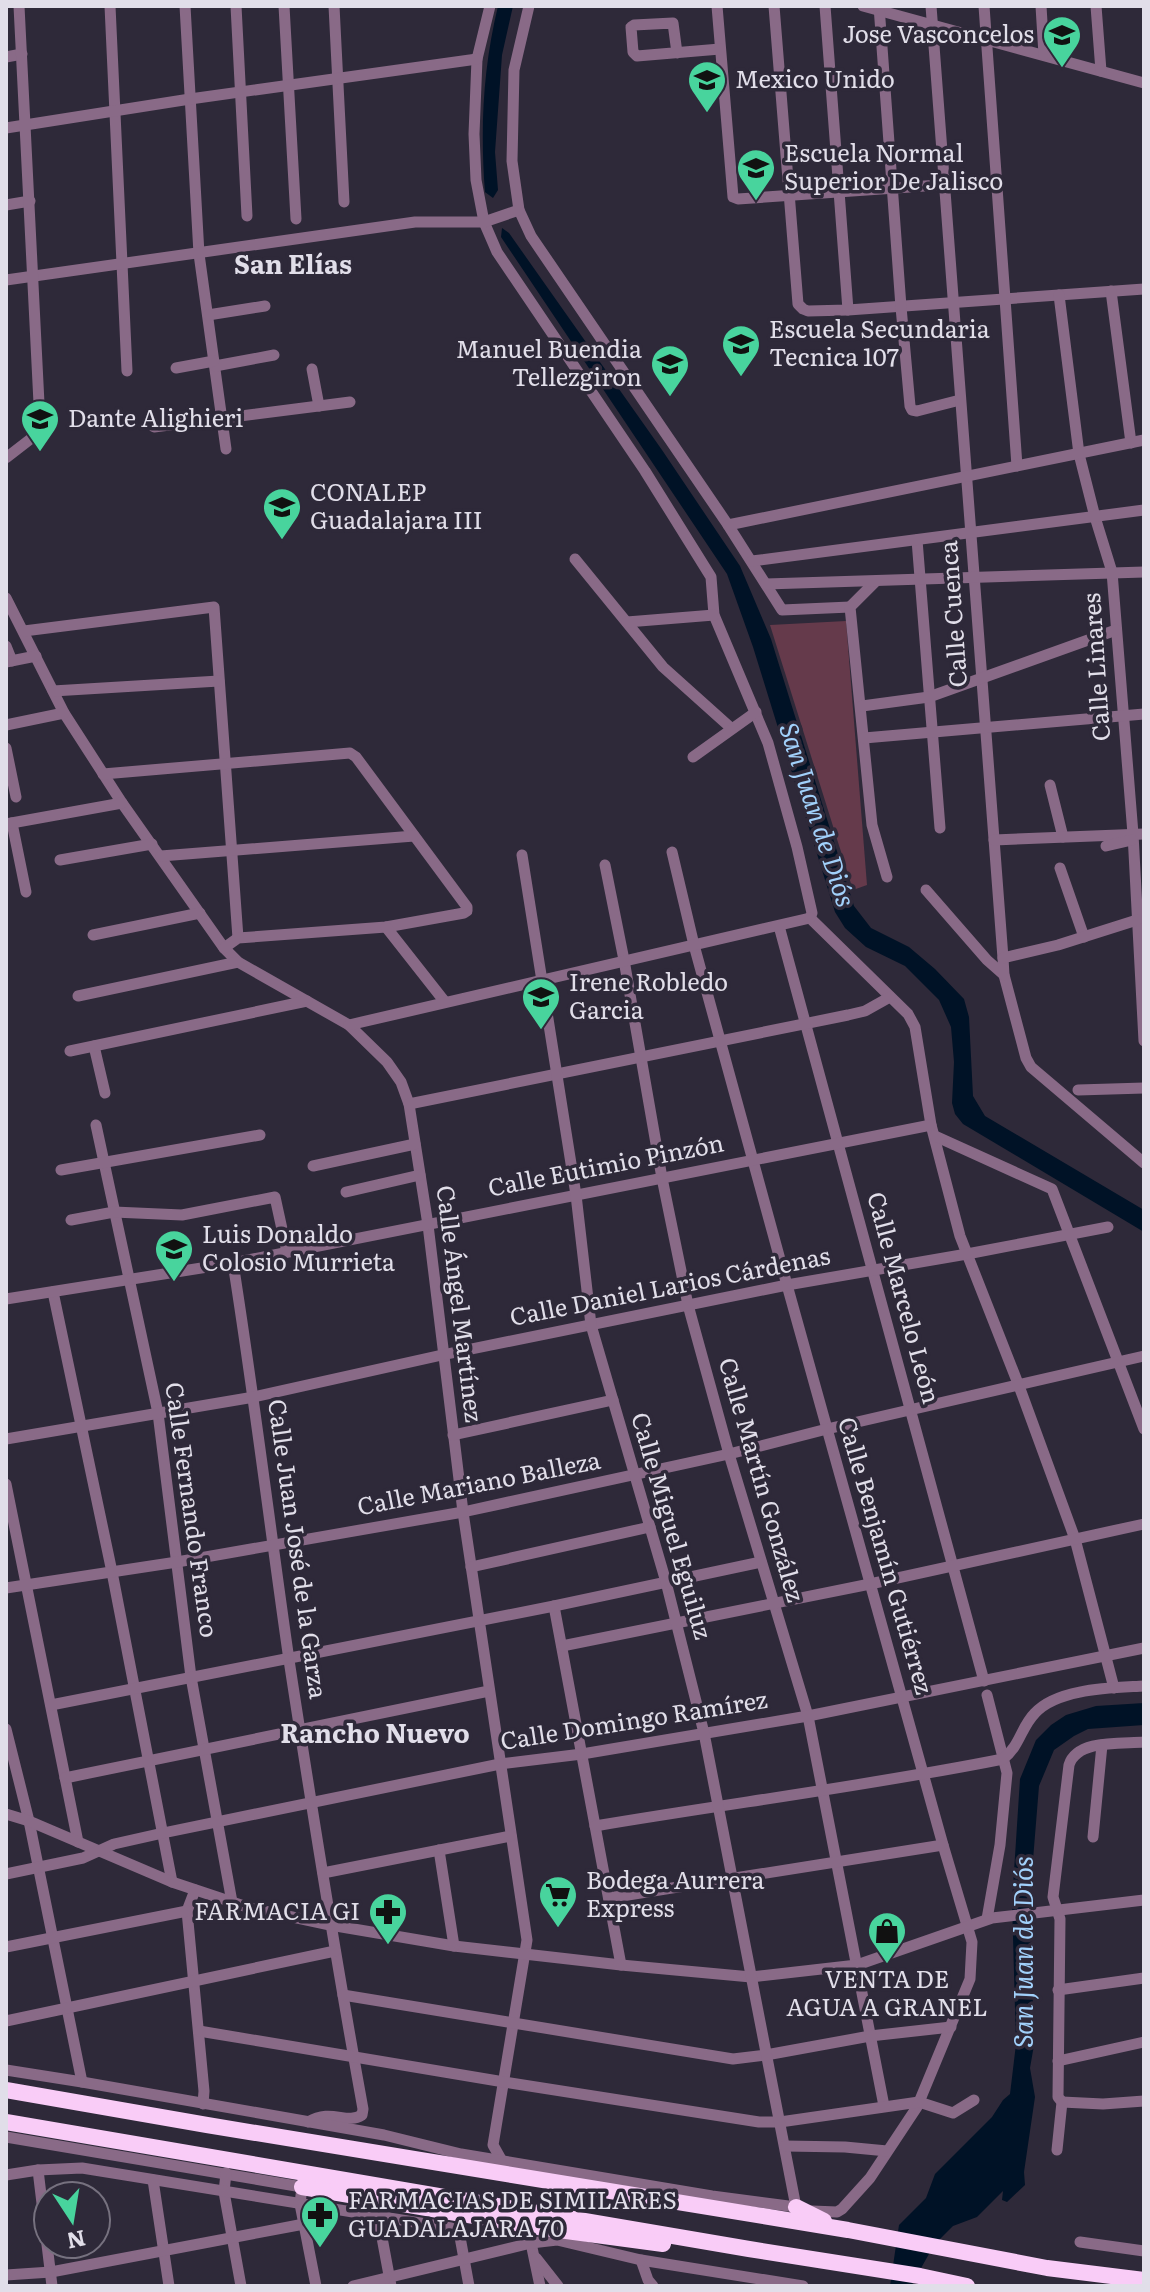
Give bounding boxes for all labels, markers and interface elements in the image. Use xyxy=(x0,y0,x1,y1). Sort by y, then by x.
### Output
school or university icon: Jose Vasconcelos xyxy=(1041,14,1083,69)
place label: Jose Vasconcelos xyxy=(842,15,1034,50)
school or university icon: Mexico Unido xyxy=(686,59,728,114)
place label: Mexico Unido xyxy=(735,60,895,95)
place label: Escuela Normal Superior De Jalisco xyxy=(784,134,1003,197)
school or university icon: Escuela Normal Superior De Jalisco xyxy=(735,147,777,202)
district label: San Elías xyxy=(234,243,352,282)
place label: Escuela Secundaria Tecnica 107 xyxy=(769,310,990,373)
school or university icon: Escuela Secundaria Tecnica 107 xyxy=(720,323,762,378)
place label: Manuel Buendia Tellezgiron xyxy=(456,330,642,393)
school or university icon: Manuel Buendia Tellezgiron xyxy=(649,343,691,398)
school or university icon: Dante Alighieri xyxy=(19,398,61,453)
place label: Dante Alighieri xyxy=(68,399,243,434)
place label: CONALEP Guadalajara III xyxy=(310,473,483,536)
school or university icon: CONALEP Guadalajara III xyxy=(261,486,303,541)
street label: Calle Cuenca xyxy=(929,540,974,689)
street label: Calle Linares xyxy=(1072,592,1117,742)
water label: San Juan de Diós xyxy=(771,717,868,911)
place label: Irene Robledo Garcia xyxy=(569,963,728,1026)
school or university icon: Irene Robledo Garcia xyxy=(520,976,562,1031)
street label: Calle Eutimio Pinzón xyxy=(485,1123,727,1204)
street label: Calle Ángel Martínez xyxy=(430,1183,493,1425)
street label: Calle Marcelo León xyxy=(860,1188,951,1407)
place label: Luis Donaldo Colosio Murrieta xyxy=(202,1215,395,1278)
school or university icon: Luis Donaldo Colosio Murrieta xyxy=(153,1228,195,1283)
street label: Calle Daniel Larios Cárdenas xyxy=(506,1236,833,1333)
street label: Calle Martín González xyxy=(712,1353,815,1606)
street label: Calle Fernando Franco xyxy=(158,1380,229,1640)
street label: Calle Juan José de la Garza xyxy=(261,1397,338,1701)
street label: Calle Miguel Eguiluz xyxy=(624,1408,723,1643)
street label: Calle Benjamín Gutiérrez xyxy=(831,1413,944,1698)
street label: Calle Mariano Balleza xyxy=(354,1441,603,1522)
street label: Calle Domingo Ramírez xyxy=(498,1680,770,1757)
district label: Rancho Nuevo xyxy=(280,1712,470,1751)
water label: San Juan de Diós xyxy=(1002,1856,1041,2048)
place label: Bodega Aurrera Express xyxy=(586,1861,765,1924)
supermarket icon: Bodega Aurrera Express xyxy=(537,1874,579,1929)
pharmacy icon: FARMACIA GI xyxy=(367,1891,409,1946)
place label: FARMACIA GI xyxy=(194,1892,360,1927)
shop icon: VENTA DE AGUA A GRANEL xyxy=(866,1910,908,1965)
place label: VENTA DE AGUA A GRANEL xyxy=(786,1960,988,2023)
north arrow xyxy=(32,2180,112,2260)
place label: FARMACIAS DE SIMILARES GUADALAJARA 70 xyxy=(348,2181,677,2244)
pharmacy icon: FARMACIAS DE SIMILARES GUADALAJARA 70 xyxy=(299,2194,341,2249)
text: N xyxy=(64,2223,89,2259)

